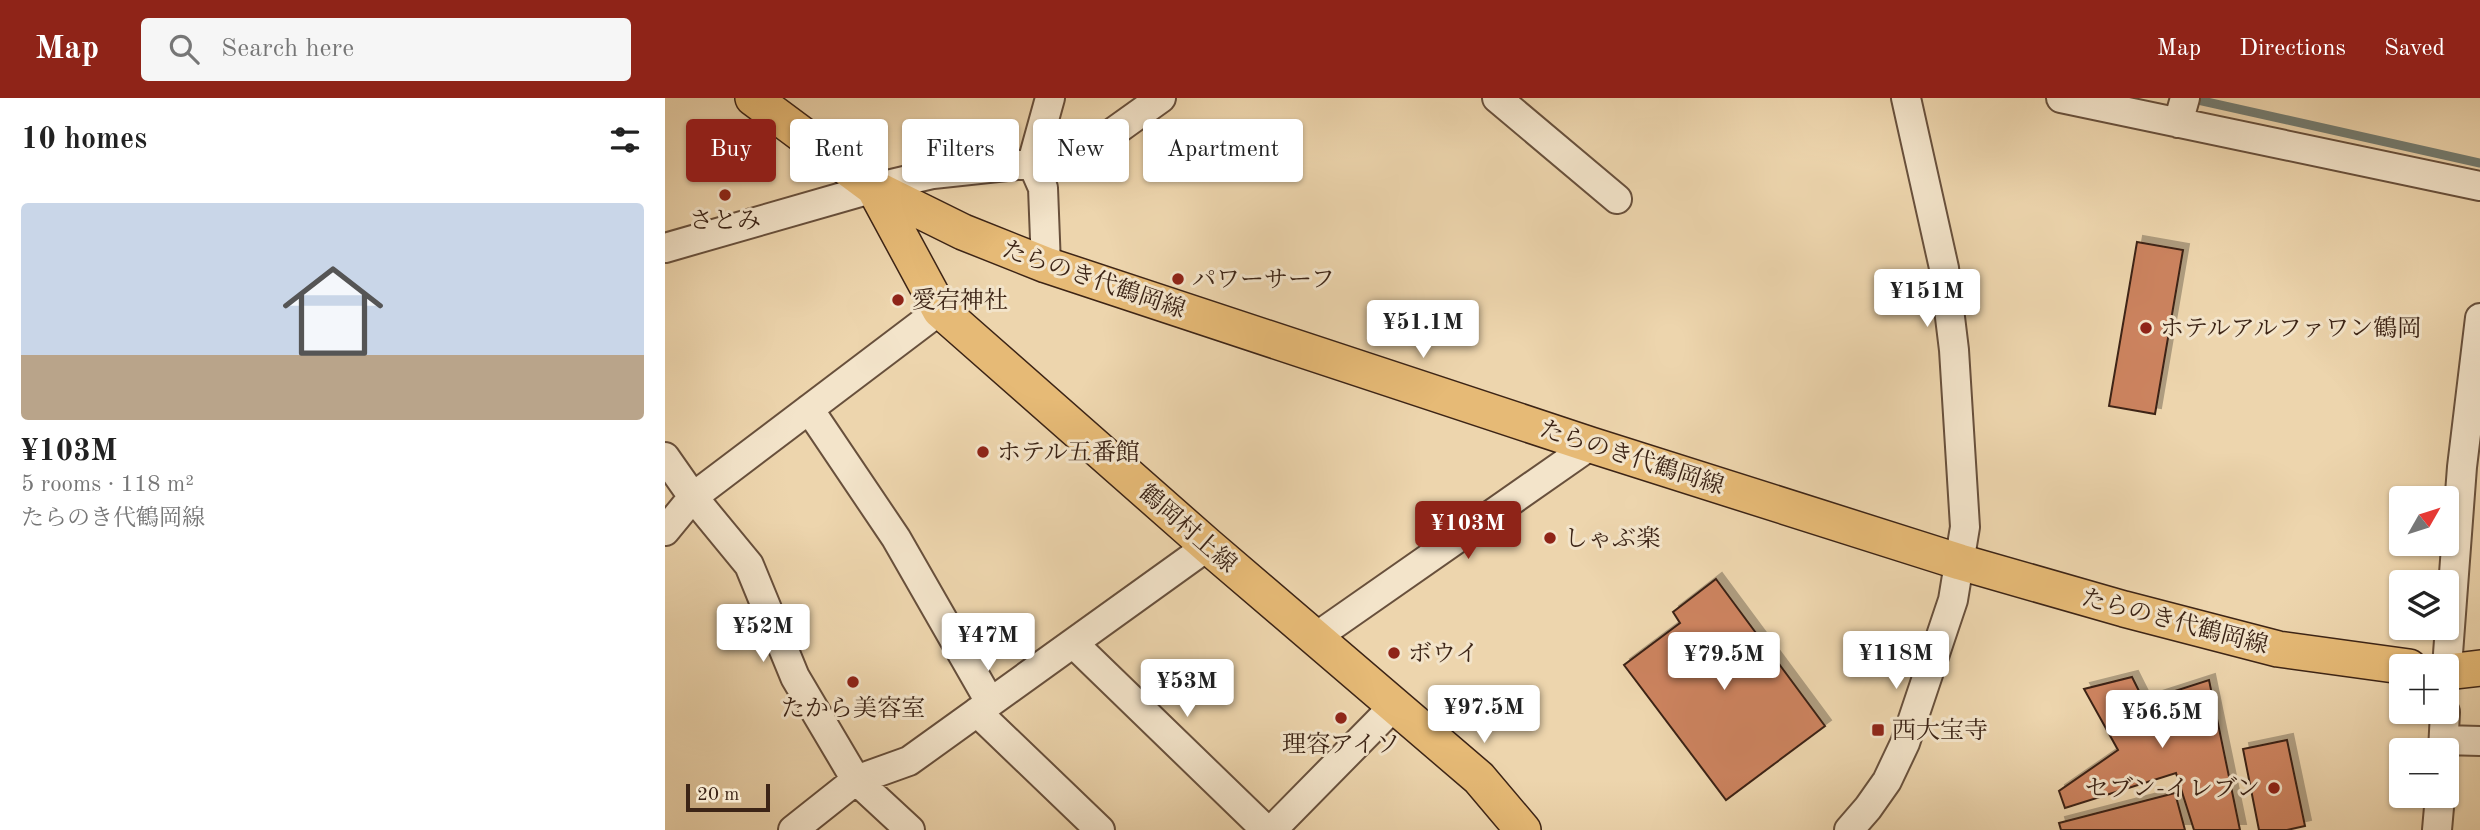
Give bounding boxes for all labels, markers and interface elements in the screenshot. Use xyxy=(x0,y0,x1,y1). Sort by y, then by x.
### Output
search box xyxy=(141,18,631,81)
icon: search xyxy=(165,30,203,68)
text: Map xyxy=(35,33,99,66)
text: Search here xyxy=(221,36,354,62)
text: Map xyxy=(2157,37,2201,61)
text: Directions xyxy=(2239,37,2346,61)
text: Saved xyxy=(2384,37,2445,61)
chip: Buy xyxy=(686,119,776,182)
chip: Rent xyxy=(790,119,888,182)
chip: Filters xyxy=(902,119,1019,182)
chip: New xyxy=(1033,119,1129,182)
chip: Apartment xyxy=(1143,119,1303,182)
icon: filters xyxy=(606,121,644,159)
text: 10 homes xyxy=(21,125,147,155)
marker: さとみ xyxy=(717,187,733,203)
place label: さとみ xyxy=(689,209,761,234)
street label: たらのき代鶴岡線 xyxy=(999,235,1189,323)
icon: home xyxy=(270,248,396,374)
place label: パワーサーフ xyxy=(1192,268,1335,293)
pin: ¥151M xyxy=(1878,270,1976,329)
marker: パワーサーフ xyxy=(1170,271,1186,287)
text: ¥151M xyxy=(1890,280,1964,303)
place label: 愛宕神社 xyxy=(912,287,1008,314)
marker: 愛宕神社 xyxy=(890,292,906,308)
pin: ¥51.1M xyxy=(1366,300,1480,360)
text: ¥51.1M xyxy=(1383,311,1463,334)
place label: ホテルアルファワン鶴岡 xyxy=(2160,315,2421,342)
marker: ホテルアルファワン鶴岡 xyxy=(2138,320,2154,336)
street label: たらのき代鶴岡線 xyxy=(1536,415,1727,500)
text: ¥103M xyxy=(21,437,117,467)
place label: ホテル五番館 xyxy=(997,439,1140,466)
marker: ホテル五番館 xyxy=(975,444,991,460)
text: 5 rooms · 118 m² xyxy=(21,473,194,496)
street label: 鶴岡村上線 xyxy=(1134,479,1242,578)
north arrow xyxy=(2389,486,2459,556)
map controls xyxy=(2389,486,2459,808)
pin: ¥103M xyxy=(1419,502,1517,561)
text: たらのき代鶴岡線 xyxy=(21,507,205,530)
text: ¥103M xyxy=(1431,512,1505,535)
place label: しゃぶ楽 xyxy=(1564,525,1660,552)
marker: しゃぶ楽 xyxy=(1542,530,1558,546)
button: layers xyxy=(2389,570,2459,640)
street label: たらのき代鶴岡線 xyxy=(2079,584,2271,659)
pin: ¥52M xyxy=(722,604,804,664)
pin: ¥47M xyxy=(947,614,1029,673)
text: ¥52M xyxy=(733,615,793,638)
text: ¥47M xyxy=(958,624,1018,647)
pin: ¥79.5M xyxy=(1667,632,1781,692)
pin: ¥118M xyxy=(1847,632,1945,691)
place label: ボウイ xyxy=(1408,641,1479,667)
text: ¥118M xyxy=(1859,642,1933,665)
text: ¥79.5M xyxy=(1684,643,1764,666)
marker: ボウイ xyxy=(1386,645,1402,661)
button: + xyxy=(2389,654,2459,724)
pin: ¥53M xyxy=(1146,660,1228,719)
text: ¥53M xyxy=(1157,670,1217,693)
marker: たから美容室 xyxy=(845,674,861,690)
pin: ¥97.5M xyxy=(1427,686,1541,745)
pin: ¥56.5M xyxy=(2105,690,2219,750)
place label: たから美容室 xyxy=(781,695,925,722)
text: ¥97.5M xyxy=(1444,696,1524,719)
text: ¥56.5M xyxy=(2122,701,2202,724)
marker: 理容アイソ xyxy=(1333,710,1349,726)
place label: 西大宝寺 xyxy=(1892,717,1988,744)
marker: 西大宝寺 xyxy=(1870,722,1886,738)
place label: 理容アイソ xyxy=(1282,731,1400,758)
button: − xyxy=(2389,738,2459,808)
place label: セブン-イレブン xyxy=(2085,776,2260,802)
marker: セブン-イレブン xyxy=(2266,780,2282,796)
scale bar xyxy=(686,781,770,813)
text: 20 m xyxy=(697,786,739,805)

